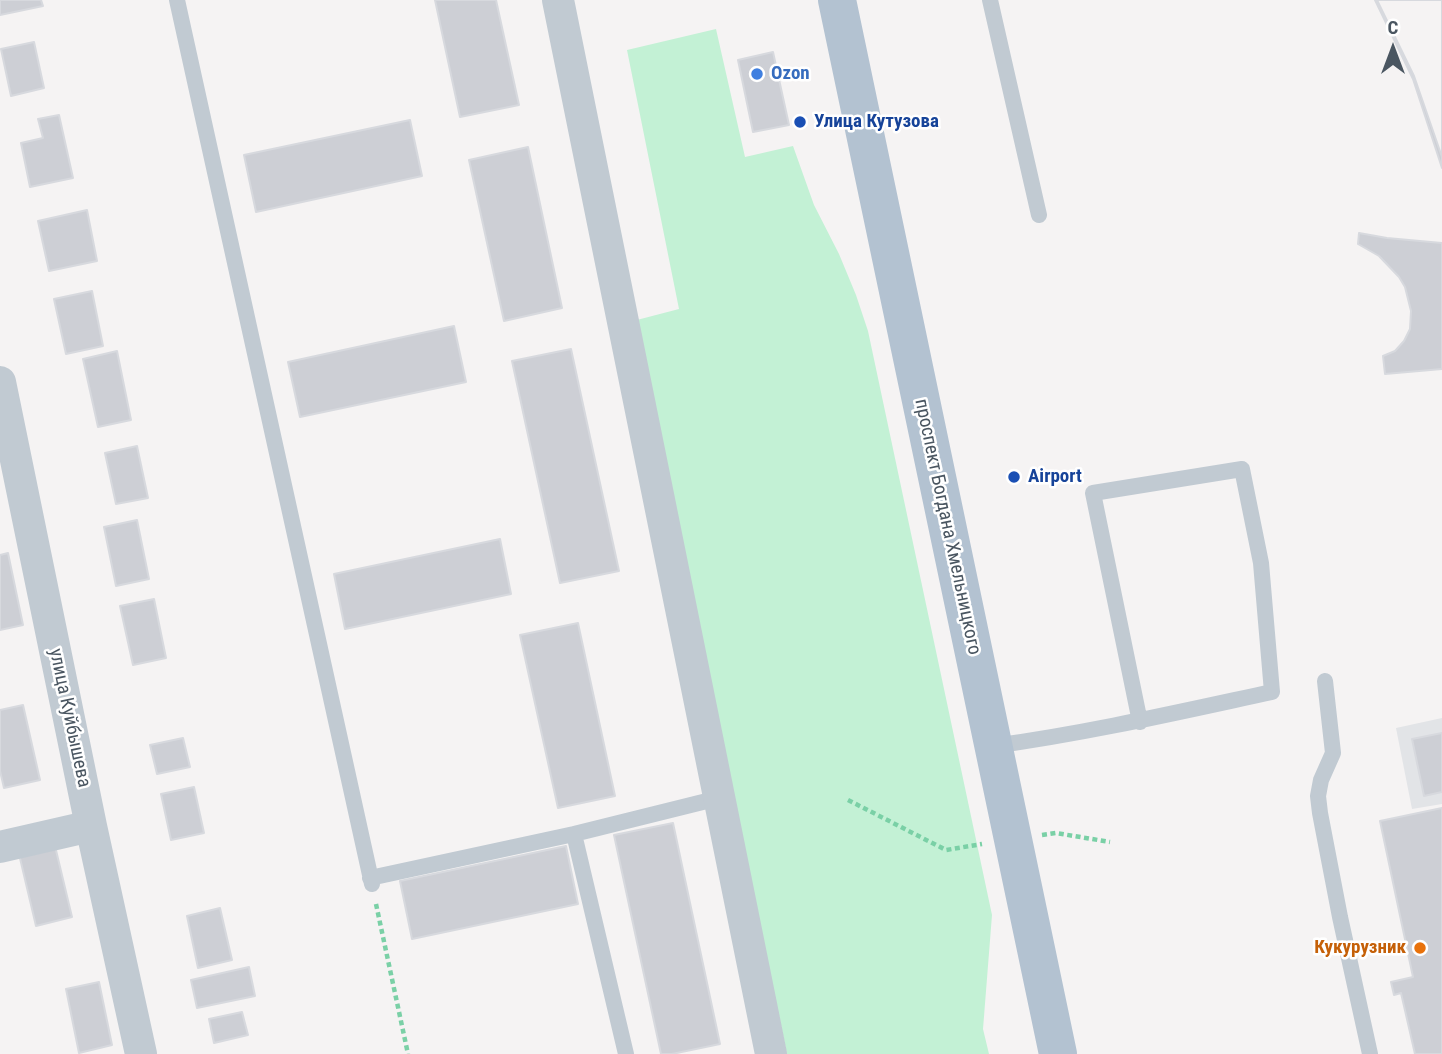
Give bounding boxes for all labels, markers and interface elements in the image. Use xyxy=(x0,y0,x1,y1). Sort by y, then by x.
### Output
north arrow xyxy=(1358,14,1428,84)
text: С xyxy=(1388,16,1398,39)
place label: Ozon xyxy=(771,63,810,85)
marker: Ozon xyxy=(749,66,765,82)
place label: Улица Кутузова xyxy=(814,111,939,133)
marker: Улица Кутузова xyxy=(792,114,808,130)
street label: проспект Богдана Хмельницкого xyxy=(909,397,985,657)
place label: Airport xyxy=(1028,466,1082,488)
marker: Airport xyxy=(1006,469,1022,485)
street label: улица Куйбышева xyxy=(43,647,95,789)
place label: Кукурузник xyxy=(1314,937,1406,959)
marker: Кукурузник xyxy=(1412,940,1428,956)

